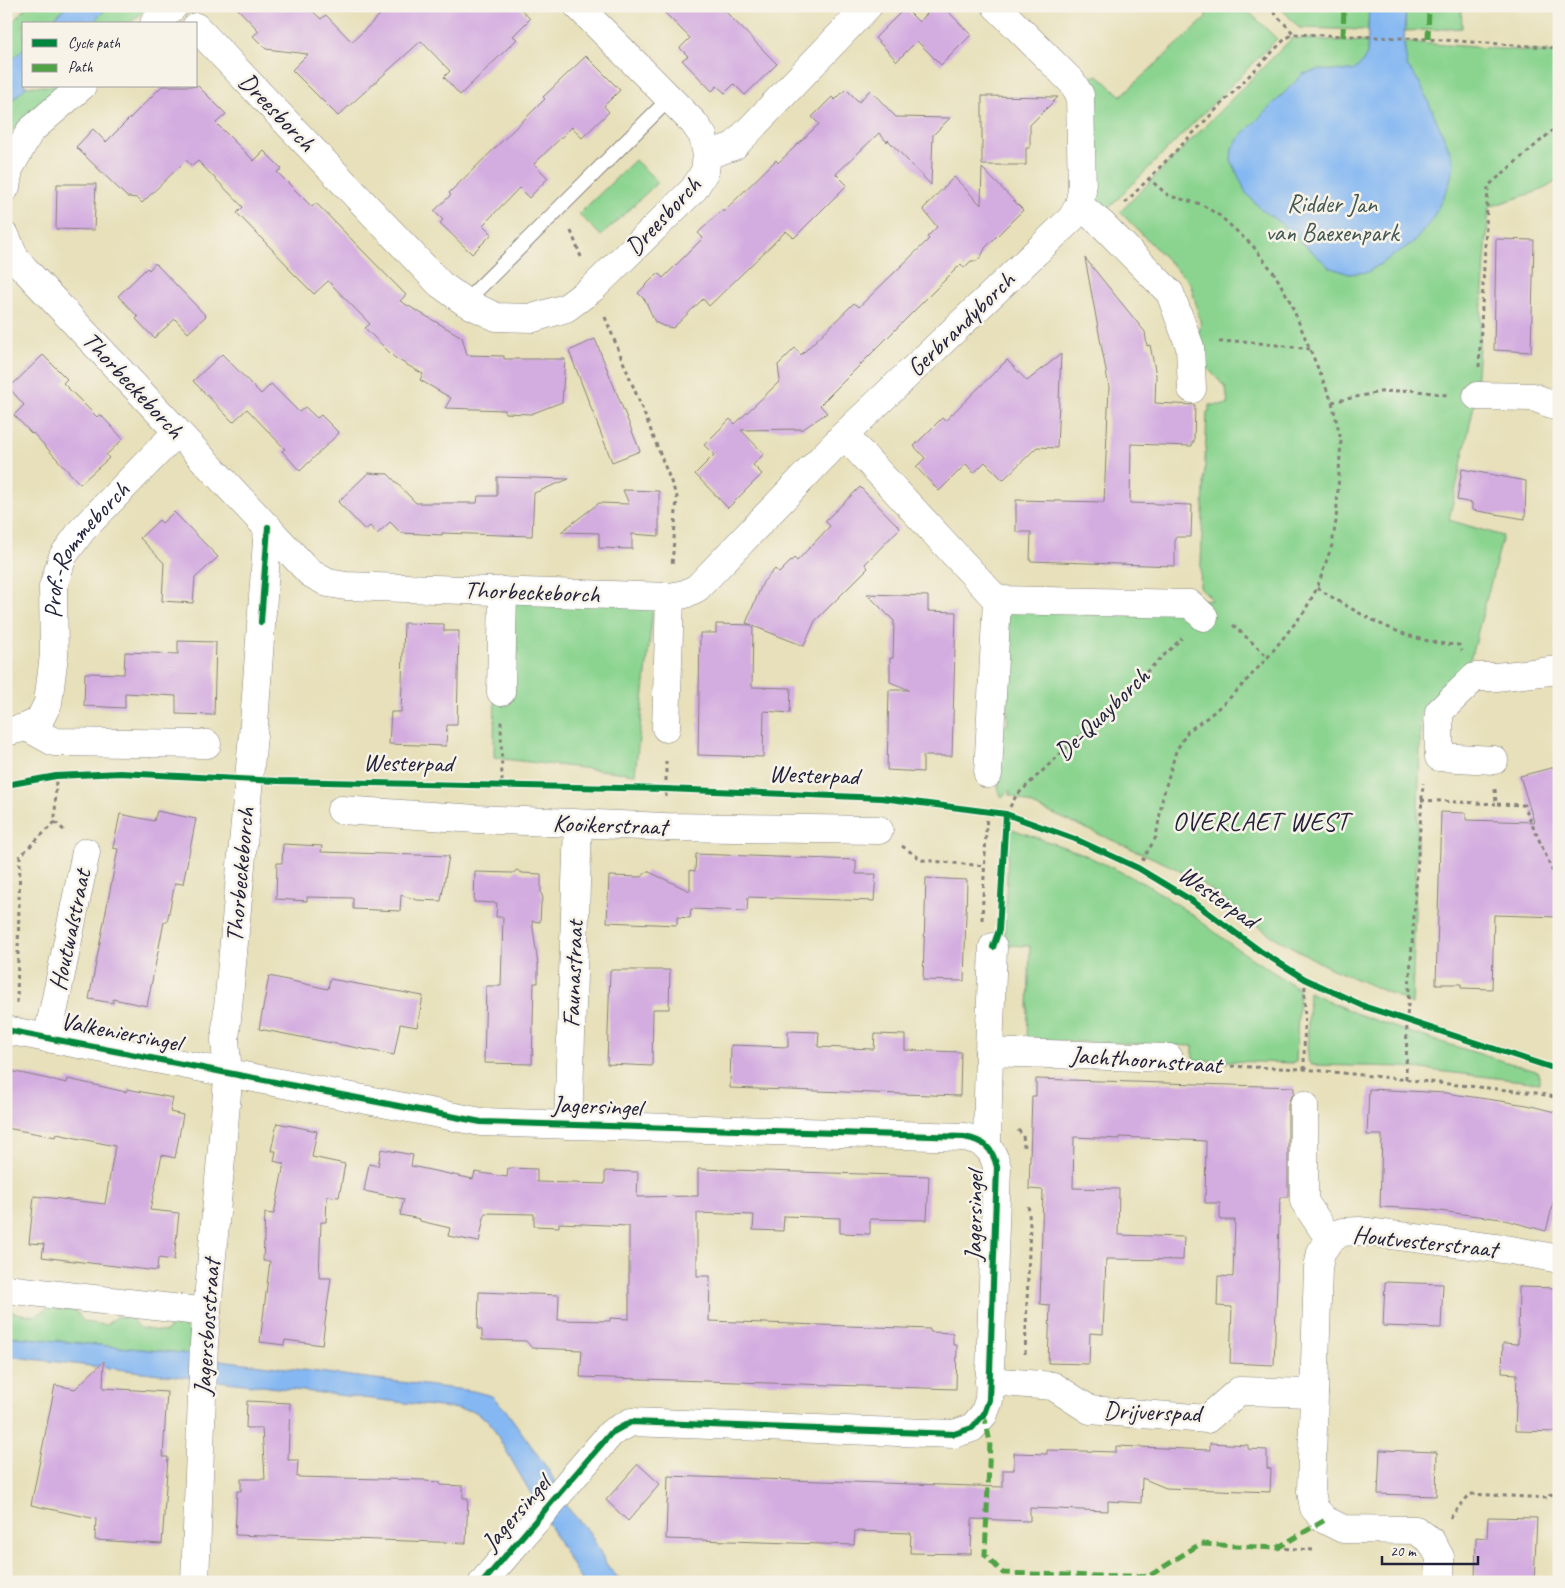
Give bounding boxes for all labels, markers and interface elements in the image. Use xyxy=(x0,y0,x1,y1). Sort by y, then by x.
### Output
legend xyxy=(22,22,198,88)
text: Cycle path xyxy=(68,34,120,53)
text: Path xyxy=(68,58,94,77)
street label: Dreesborch xyxy=(232,66,323,159)
street label: Dreesborch xyxy=(618,169,708,262)
park label: Ridder Jan van Baexenpark xyxy=(1266,188,1400,249)
street label: Gerbrandyborch xyxy=(900,263,1023,384)
street label: Thorbeckeborch xyxy=(75,325,191,446)
street label: Prof.-Rommeborch xyxy=(37,474,137,619)
street label: Thorbeckeborch xyxy=(464,574,601,610)
street label: De-Quayborch xyxy=(1048,660,1158,767)
street label: Westerpad xyxy=(363,746,457,780)
street label: Westerpad xyxy=(769,757,864,793)
district label: OVERLAET WEST xyxy=(1173,805,1354,838)
street label: Thorbeckeborch xyxy=(218,806,262,944)
street label: Kooikerstraat xyxy=(552,807,671,843)
street label: Westerpad xyxy=(1172,858,1267,938)
street label: Houtwalstraat xyxy=(42,864,99,993)
street label: Faunastraat xyxy=(555,917,591,1028)
street label: Valkeniersingel xyxy=(58,1005,189,1060)
street label: Jachthoornstraat xyxy=(1068,1039,1225,1081)
street label: Jagersingel xyxy=(550,1088,647,1124)
street label: Jagersingel xyxy=(957,1166,991,1262)
street label: Houtvesterstraat xyxy=(1351,1219,1503,1266)
street label: Jagersbosstraat xyxy=(186,1254,228,1397)
street label: Drijverspad xyxy=(1103,1394,1205,1430)
street label: Jagersingel xyxy=(474,1465,561,1558)
scale bar xyxy=(1382,1533,1479,1565)
text: 20 m xyxy=(1390,1542,1417,1561)

